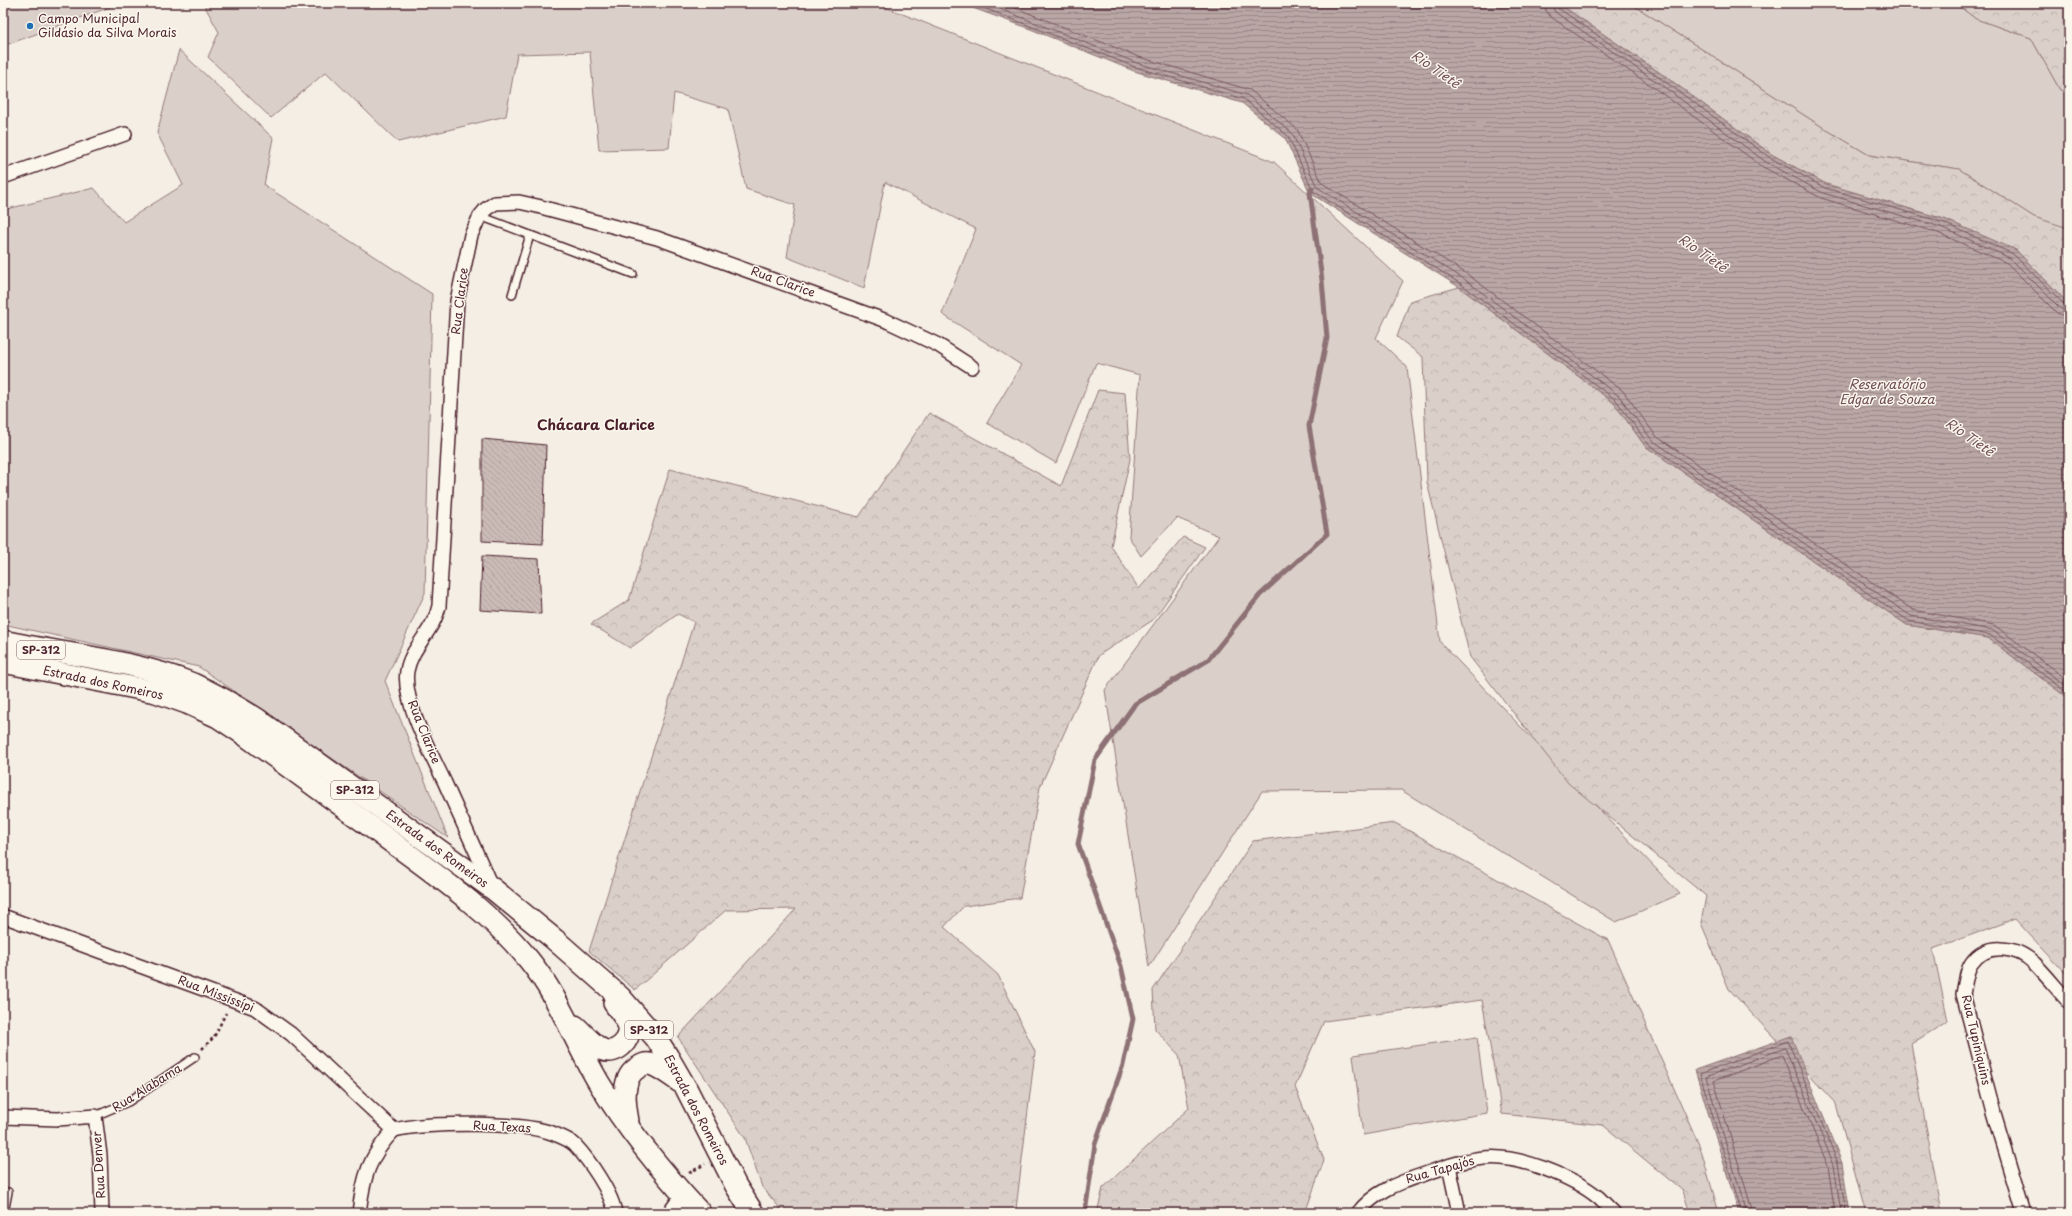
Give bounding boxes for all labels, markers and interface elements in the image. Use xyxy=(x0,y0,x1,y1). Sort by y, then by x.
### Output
place label: Campo Municipal Gildásio da Silva Morais xyxy=(38,9,177,41)
marker: Campo Municipal Gildásio da Silva Morais xyxy=(25,21,35,31)
water label: Rio Tietê xyxy=(1408,45,1466,93)
water label: Rio Tietê xyxy=(1675,229,1733,277)
street label: Rua Clarice xyxy=(749,261,818,301)
street label: Rua Clarice xyxy=(446,266,472,335)
water label: Reservatório Edgar de Souza xyxy=(1840,374,1935,408)
water label: Rio Tietê xyxy=(1942,413,2000,461)
district label: Chácara Clarice xyxy=(537,414,655,435)
road number: SP-312 xyxy=(17,641,65,659)
street label: Estrada dos Romeiros xyxy=(41,660,166,704)
street label: Rua Clarice xyxy=(404,697,446,766)
road number: SP-312 xyxy=(331,781,379,799)
street label: Estrada dos Romeiros xyxy=(383,805,493,892)
street label: Rua Mississípi xyxy=(175,970,257,1016)
street label: Rua Tupiniquins xyxy=(1958,993,1996,1087)
road number: SP-312 xyxy=(625,1021,673,1039)
street label: Estrada dos Romeiros xyxy=(660,1051,734,1168)
street label: Rua Alabama xyxy=(108,1058,185,1116)
street label: Rua Texas xyxy=(473,1115,532,1137)
street label: Rua Denver xyxy=(87,1130,109,1199)
street label: Rua Tapajós xyxy=(1403,1151,1476,1187)

